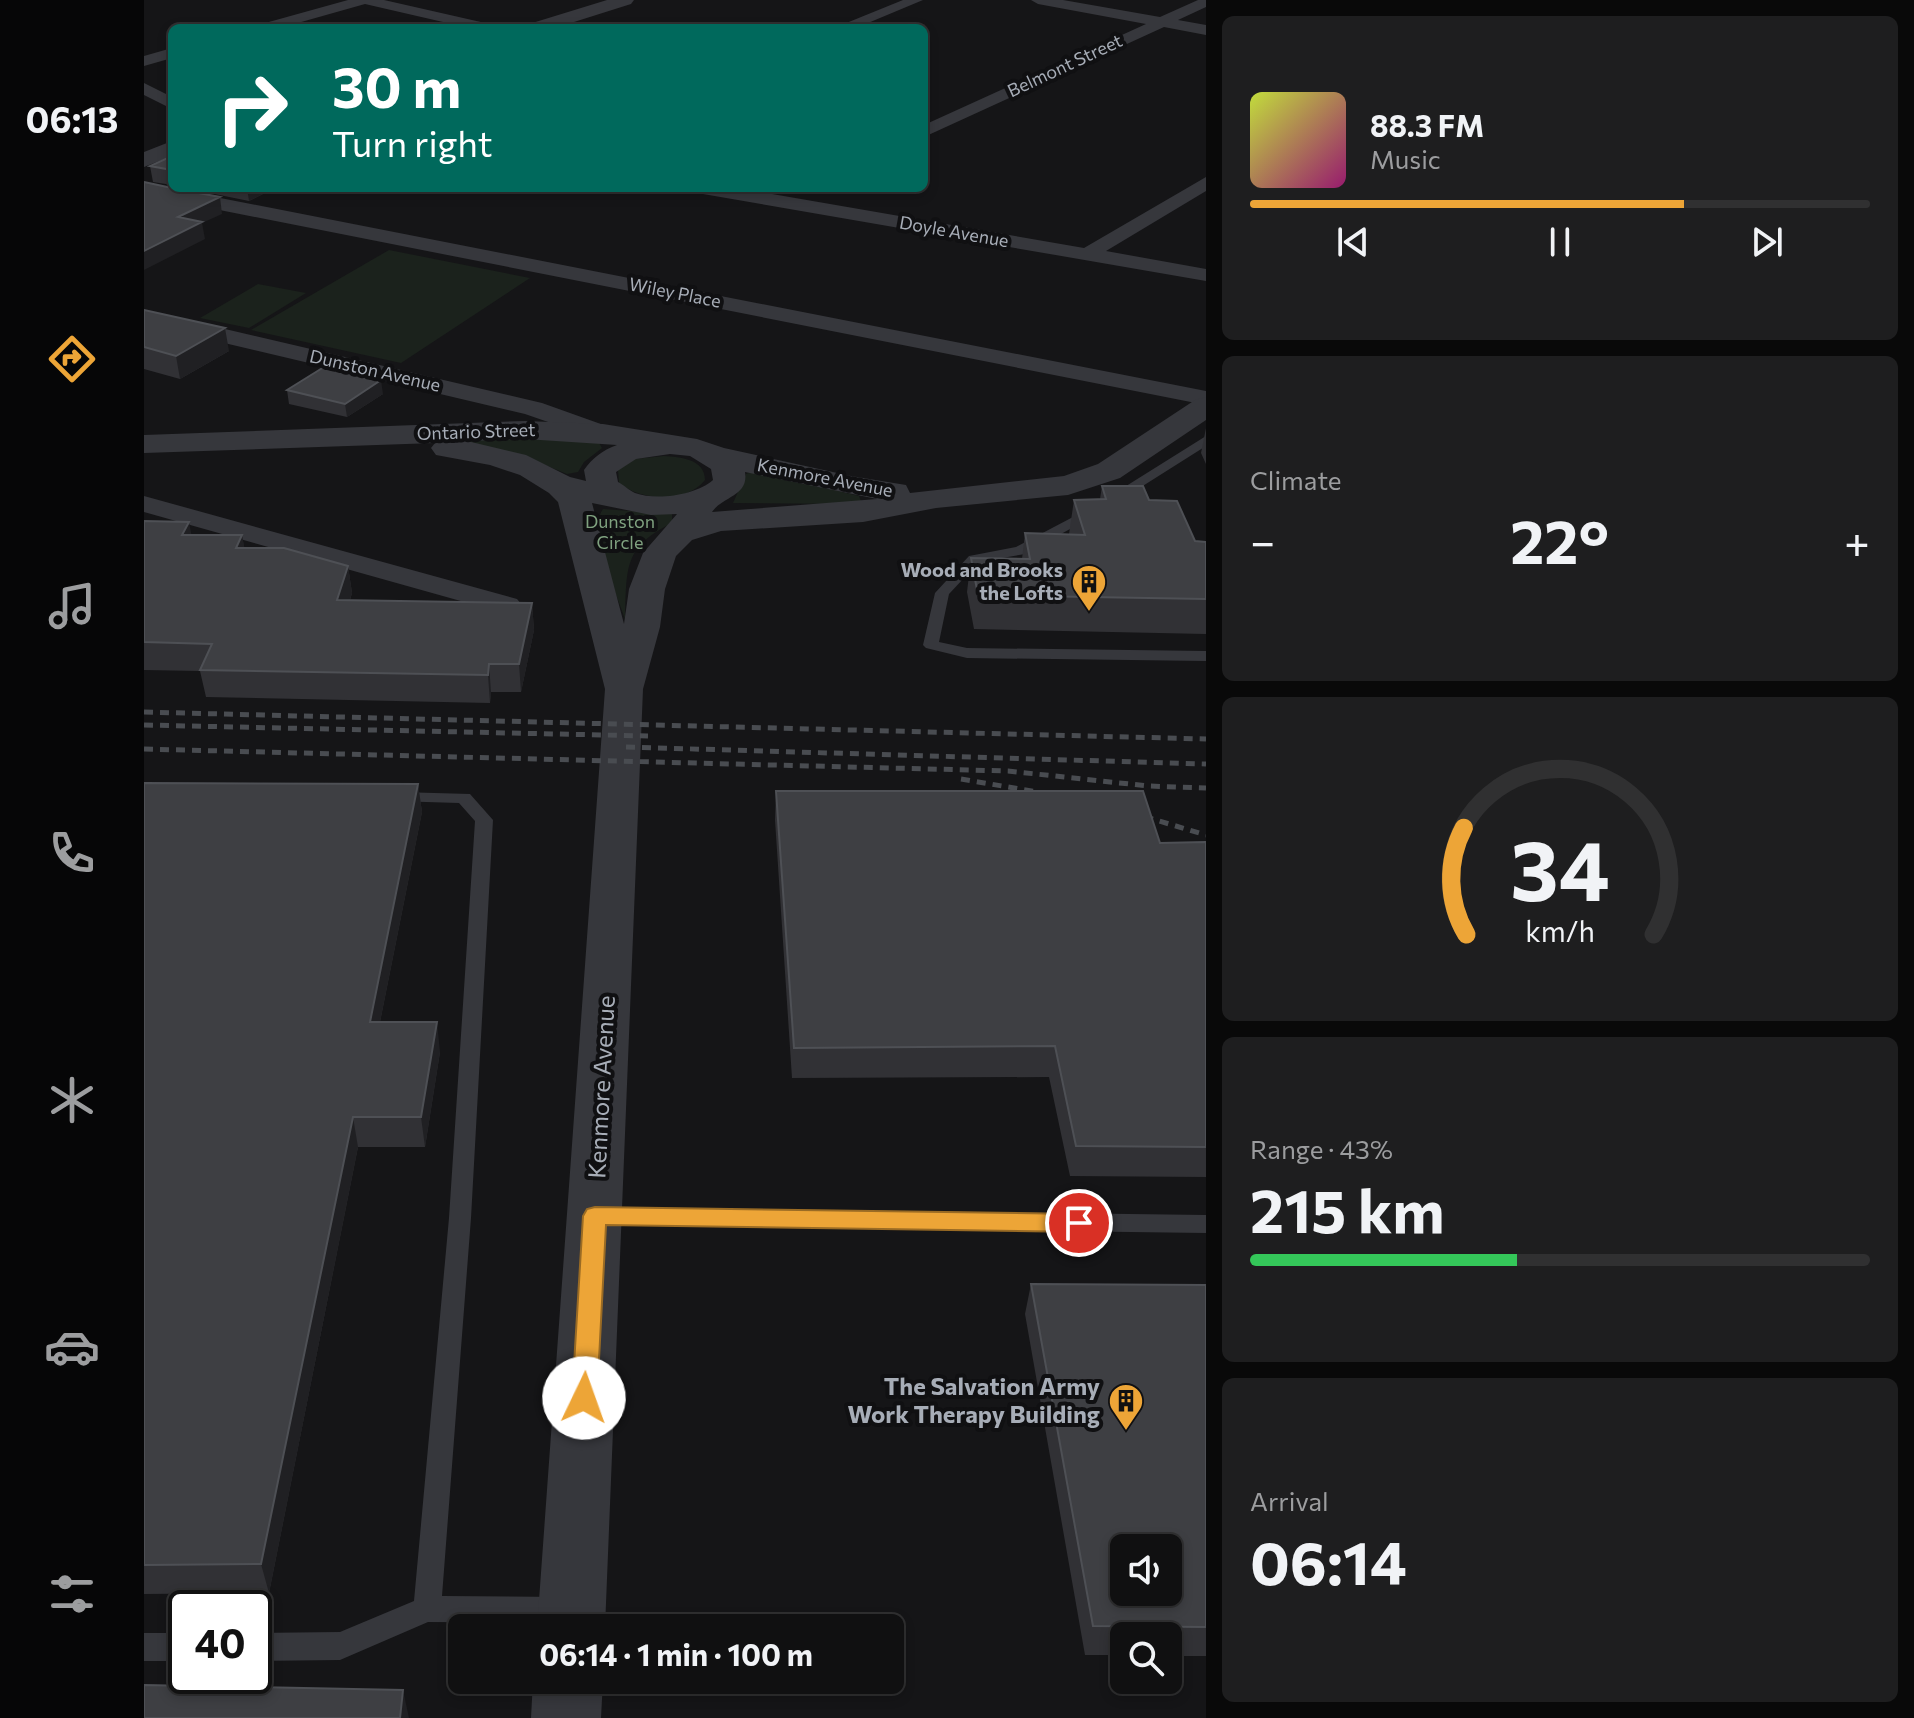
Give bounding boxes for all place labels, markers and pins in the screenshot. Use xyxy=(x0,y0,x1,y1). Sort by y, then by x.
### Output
place label: Wood and Brooks the Lofts xyxy=(900,557,1063,604)
building icon: Wood and Brooks the Lofts xyxy=(1070,563,1108,613)
pin xyxy=(1045,1189,1113,1257)
place label: The Salvation Army Work Therapy Building xyxy=(847,1371,1100,1428)
building icon: The Salvation Army Work Therapy Building xyxy=(1107,1382,1145,1432)

